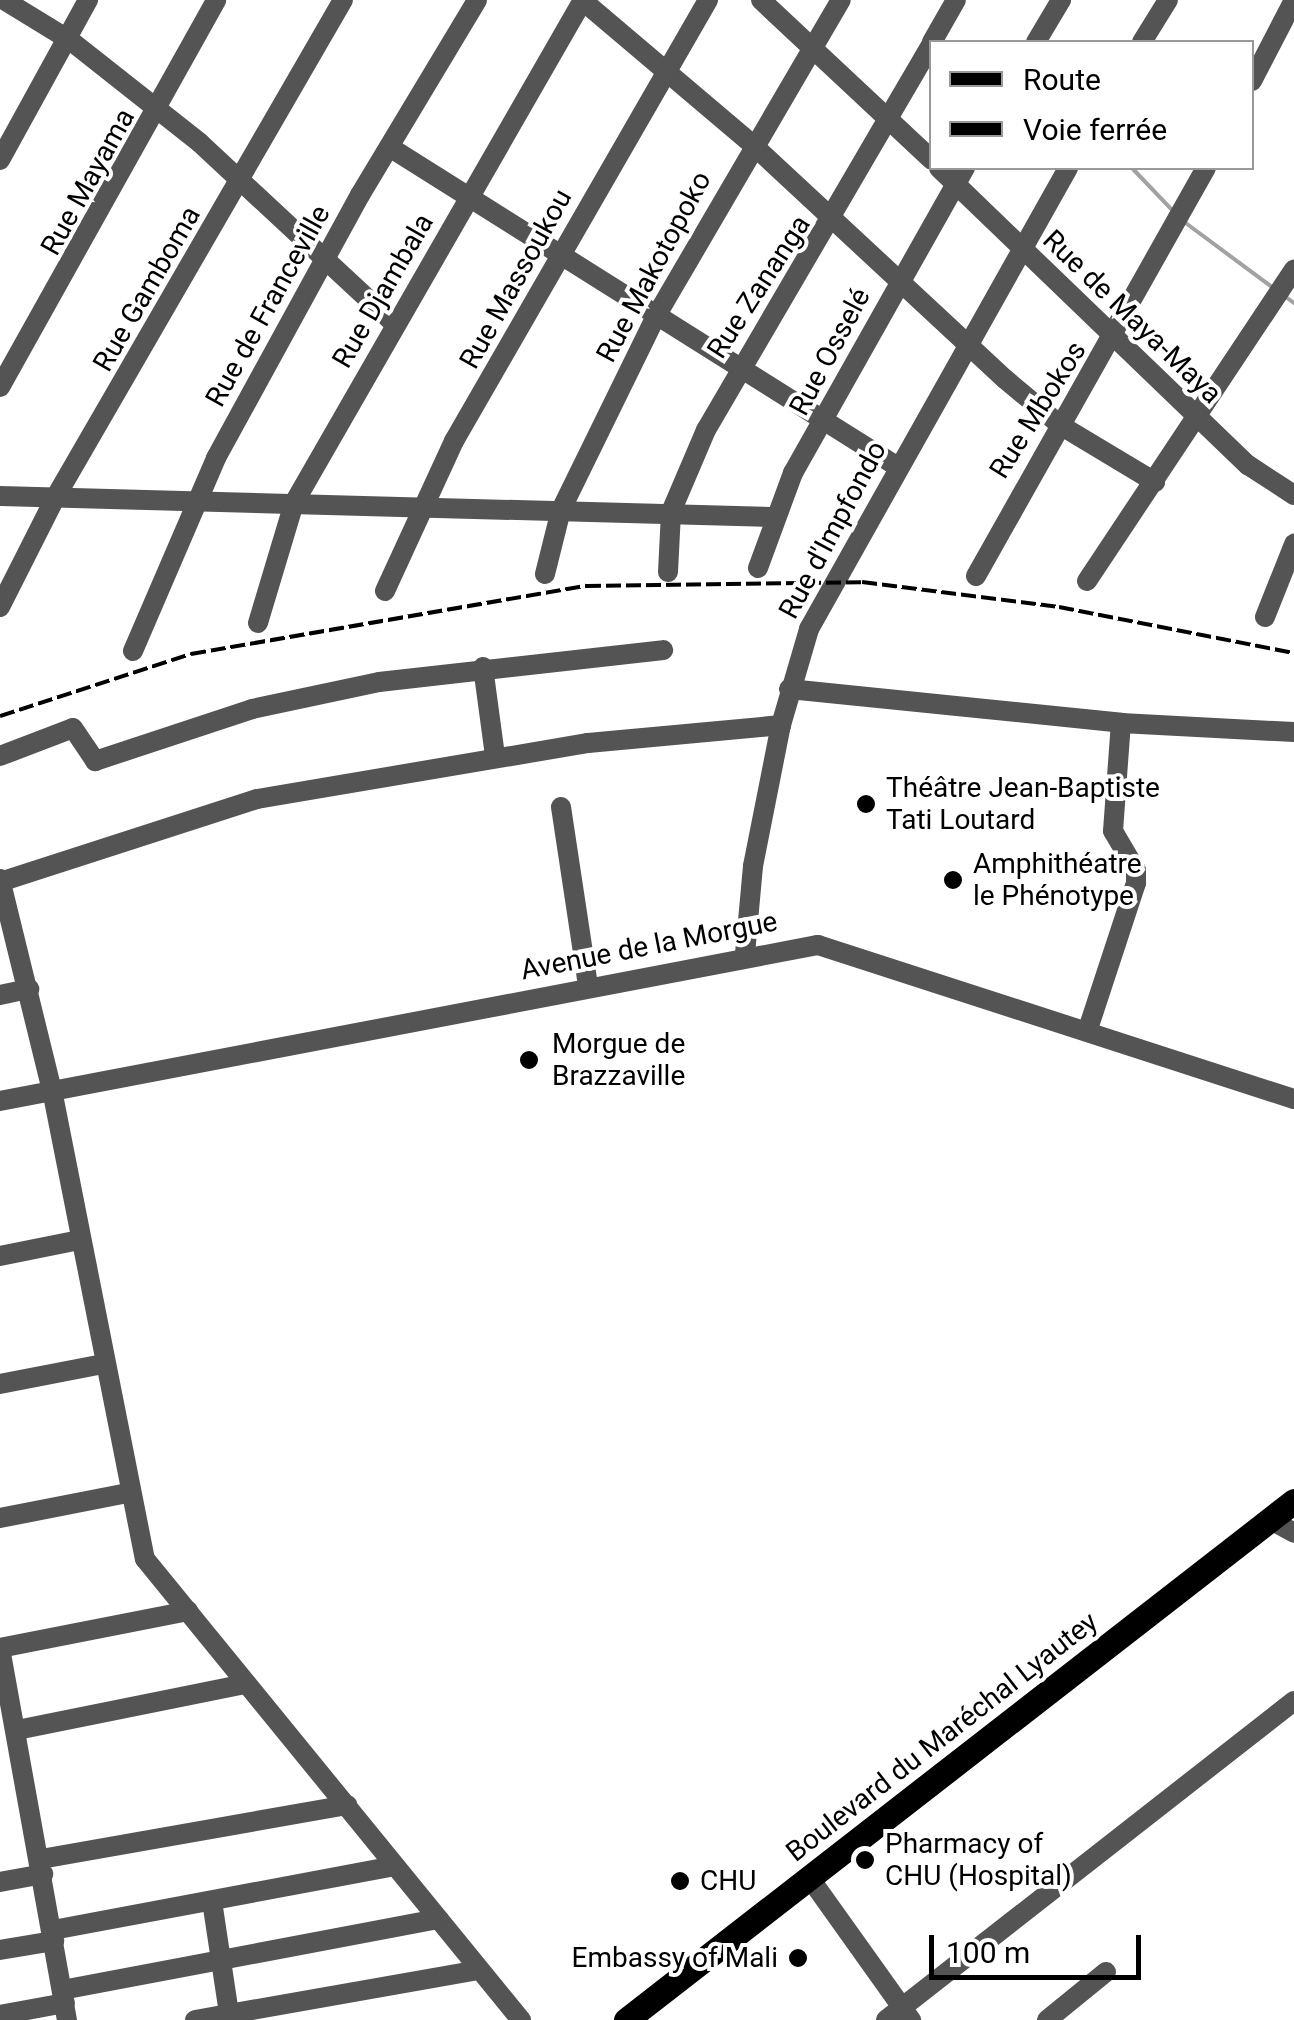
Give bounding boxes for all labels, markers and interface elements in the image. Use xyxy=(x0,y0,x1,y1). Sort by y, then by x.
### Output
legend xyxy=(929,40,1254,170)
text: Route xyxy=(1023,62,1101,97)
street label: Rue Mayama xyxy=(34,103,142,261)
text: Voie ferrée xyxy=(1023,112,1167,147)
street label: Rue Makotopoko xyxy=(590,166,718,368)
street label: Rue Massoukou xyxy=(453,183,579,375)
street label: Rue de Franceville xyxy=(199,199,337,413)
street label: Rue Gamboma xyxy=(86,201,208,377)
street label: Rue Djambala xyxy=(325,208,441,374)
street label: Rue Zananga xyxy=(700,209,818,365)
street label: Rue de Maya-Maya xyxy=(1036,223,1228,411)
street label: Rue Osselé xyxy=(783,283,877,421)
street label: Rue Mbokos xyxy=(983,335,1093,485)
street label: Rue d'Impfondo xyxy=(772,436,894,624)
place label: Théâtre Jean-Baptiste Tati Loutard xyxy=(886,771,1160,837)
marker: Théâtre Jean-Baptiste Tati Loutard xyxy=(855,793,877,815)
place label: Amphithéatre le Phénotype xyxy=(973,847,1142,913)
marker: Amphithéatre le Phénotype xyxy=(942,869,964,891)
street label: Avenue de la Morgue xyxy=(518,905,780,987)
place label: Morgue de Brazzaville xyxy=(552,1027,685,1093)
marker: Morgue de Brazzaville xyxy=(516,1047,542,1073)
street label: Boulevard du Maréchal Lyautey xyxy=(780,1605,1104,1869)
place label: Pharmacy of CHU (Hospital) xyxy=(885,1827,1072,1893)
marker: Pharmacy of CHU (Hospital) xyxy=(854,1849,876,1871)
place label: CHU xyxy=(700,1864,756,1898)
marker: CHU xyxy=(669,1870,691,1892)
scale bar xyxy=(934,1915,1146,1977)
text: 100 m xyxy=(946,1935,1030,1970)
place label: Embassy of Mali xyxy=(572,1941,778,1975)
marker: Embassy of Mali xyxy=(787,1947,809,1969)

